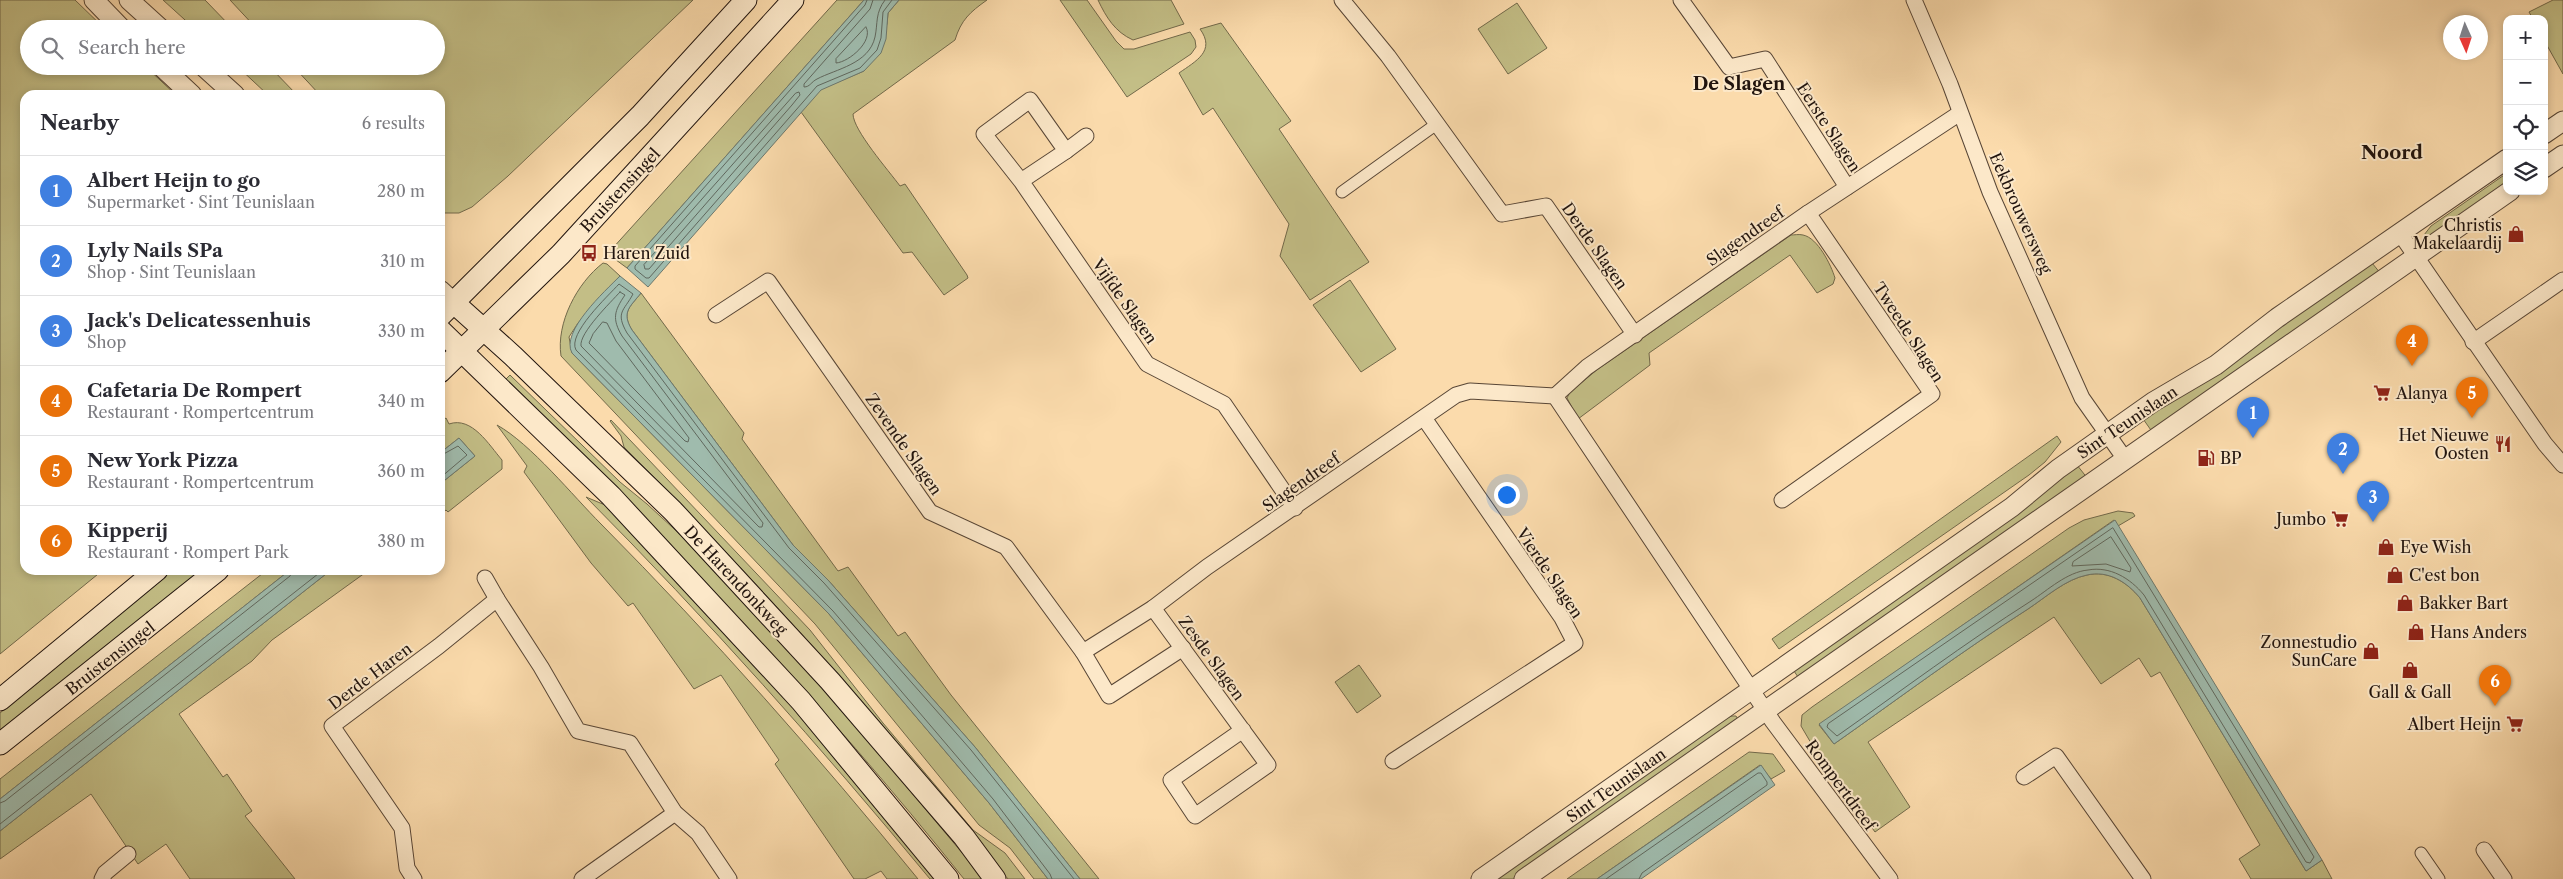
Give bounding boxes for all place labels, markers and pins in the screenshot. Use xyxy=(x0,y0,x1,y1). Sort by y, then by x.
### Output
place label: Christis Makelaardij xyxy=(2413,215,2502,253)
shop icon: Christis Makelaardij xyxy=(2506,224,2526,244)
bus stop icon: Haren Zuid xyxy=(579,243,599,263)
place label: Haren Zuid xyxy=(603,243,690,263)
pin: 4 xyxy=(2396,325,2428,366)
pin: 5 xyxy=(2456,377,2488,418)
supermarket icon: Alanya xyxy=(2372,383,2392,403)
place label: Alanya xyxy=(2395,383,2448,403)
pin: 1 xyxy=(2237,397,2269,438)
place label: Het Nieuwe Oosten xyxy=(2398,425,2489,463)
pin: 2 xyxy=(2327,433,2359,474)
restaurant icon: Het Nieuwe Oosten xyxy=(2493,434,2513,454)
fuel station icon: BP xyxy=(2196,448,2216,468)
place label: BP xyxy=(2220,448,2242,468)
pin: 3 xyxy=(2357,481,2389,522)
place label: Jumbo xyxy=(2273,509,2326,529)
supermarket icon: Jumbo xyxy=(2330,509,2350,529)
shop icon: Eye Wish xyxy=(2376,537,2396,557)
place label: Eye Wish xyxy=(2400,537,2471,557)
shop icon: C'est bon xyxy=(2385,565,2405,585)
place label: C'est bon xyxy=(2409,565,2480,585)
shop icon: Bakker Bart xyxy=(2395,593,2415,613)
place label: Bakker Bart xyxy=(2419,593,2508,613)
shop icon: Hans Anders xyxy=(2406,622,2426,642)
place label: Hans Anders xyxy=(2430,622,2527,642)
place label: Zonnestudio SunCare xyxy=(2261,632,2357,670)
shop icon: Zonnestudio SunCare xyxy=(2361,641,2381,661)
shop icon: Gall & Gall xyxy=(2400,660,2420,680)
pin: 6 xyxy=(2479,665,2511,706)
place label: Gall & Gall xyxy=(2368,682,2452,702)
place label: Albert Heijn xyxy=(2406,714,2501,734)
supermarket icon: Albert Heijn xyxy=(2505,714,2525,734)

